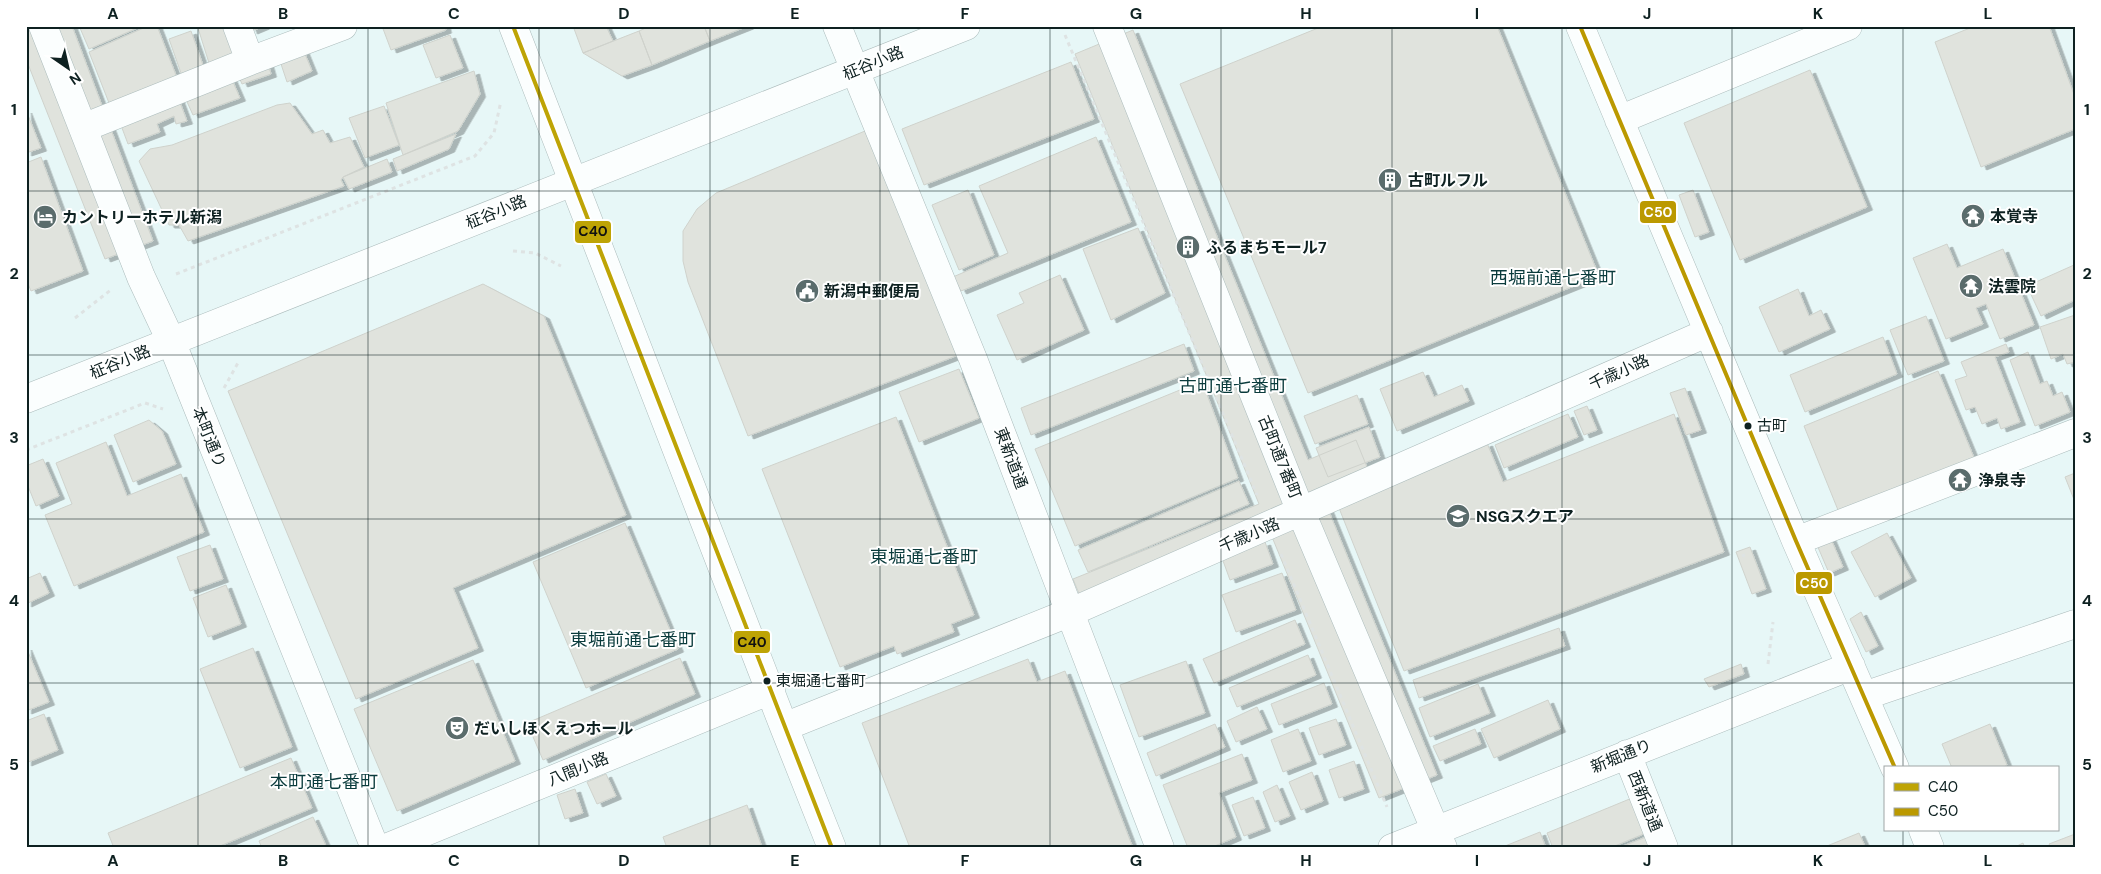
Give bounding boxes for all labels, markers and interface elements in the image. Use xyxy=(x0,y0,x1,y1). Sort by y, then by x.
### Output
text: A xyxy=(107,3,119,24)
text: B xyxy=(278,3,288,24)
text: C xyxy=(448,3,460,24)
text: D xyxy=(618,3,630,24)
text: E xyxy=(790,3,800,24)
text: F xyxy=(961,3,970,24)
text: G xyxy=(1130,3,1142,24)
text: H xyxy=(1300,3,1312,24)
text: I xyxy=(1475,3,1479,24)
text: J xyxy=(1643,3,1651,24)
text: K xyxy=(1813,3,1824,24)
text: L xyxy=(1984,3,1993,24)
street label: 柾谷小路 xyxy=(839,41,907,85)
north arrow xyxy=(42,42,92,92)
text: N xyxy=(66,68,85,89)
text: 1 xyxy=(11,99,17,120)
text: 1 xyxy=(2084,99,2090,120)
building icon: 古町ルフル xyxy=(1377,167,1403,193)
place label: 古町ルフル xyxy=(1408,170,1488,191)
street label: 柾谷小路 xyxy=(462,190,530,234)
line badge: C50 xyxy=(1639,200,1677,224)
text: C50 xyxy=(1644,203,1673,221)
temple icon: 本覚寺 xyxy=(1960,203,1986,229)
hotel icon: カントリーホテル新潟 xyxy=(32,204,58,230)
place label: 本覚寺 xyxy=(1990,206,2038,227)
place label: カントリーホテル新潟 xyxy=(62,207,222,228)
line badge: C40 xyxy=(574,220,612,244)
text: C40 xyxy=(578,222,608,240)
building icon: ふるまちモール7 xyxy=(1175,234,1201,260)
place label: ふるまちモール7 xyxy=(1206,237,1327,258)
text: 2 xyxy=(9,263,19,284)
text: 2 xyxy=(2082,263,2092,284)
district label: 西堀前通七番町 xyxy=(1490,266,1616,290)
temple icon: 法雲院 xyxy=(1958,273,1984,299)
place label: 法雲院 xyxy=(1988,276,2036,297)
public building icon: 新潟中郵便局 xyxy=(794,278,820,304)
place label: 新潟中郵便局 xyxy=(824,281,920,302)
street label: 柾谷小路 xyxy=(86,340,154,384)
street label: 千歳小路 xyxy=(1585,349,1653,395)
district label: 古町通七番町 xyxy=(1179,374,1287,398)
street label: 本町通り xyxy=(187,403,231,471)
street label: 古町通7番町 xyxy=(1254,412,1306,502)
place label: 古町 xyxy=(1757,416,1787,436)
marker: 古町 xyxy=(1743,421,1753,431)
street label: 東新道通 xyxy=(990,424,1032,492)
text: 3 xyxy=(9,427,19,448)
text: 3 xyxy=(2082,427,2092,448)
temple icon: 浄泉寺 xyxy=(1947,467,1973,493)
place label: 浄泉寺 xyxy=(1978,470,2026,491)
school or university icon: NSGスクエア xyxy=(1445,503,1471,529)
place label: NSGスクエア xyxy=(1476,506,1574,527)
street label: 千歳小路 xyxy=(1215,513,1283,557)
district label: 東堀通七番町 xyxy=(870,545,978,569)
line badge: C50 xyxy=(1795,571,1833,595)
text: C50 xyxy=(1800,574,1829,592)
text: 4 xyxy=(9,590,19,611)
text: 4 xyxy=(2082,590,2092,611)
district label: 東堀前通七番町 xyxy=(570,628,696,652)
line badge: C40 xyxy=(733,630,771,654)
text: C40 xyxy=(737,633,767,651)
place label: 東堀通七番町 xyxy=(776,671,866,691)
marker: 東堀通七番町 xyxy=(762,676,772,686)
theatre icon: だいしほくえつホール xyxy=(444,715,470,741)
place label: だいしほくえつホール xyxy=(474,718,634,739)
street label: 新堀通り xyxy=(1587,734,1655,778)
street label: 八間小路 xyxy=(544,747,612,791)
text: 5 xyxy=(9,754,19,775)
text: 5 xyxy=(2082,754,2092,775)
legend xyxy=(1884,766,2058,832)
street label: 西新道通 xyxy=(1623,767,1667,835)
district label: 本町通七番町 xyxy=(270,770,378,794)
text: C40 xyxy=(1928,777,1958,797)
text: C50 xyxy=(1928,801,1958,821)
text: A xyxy=(107,850,119,871)
text: B xyxy=(278,850,288,871)
text: C xyxy=(448,850,460,871)
text: D xyxy=(618,850,630,871)
text: E xyxy=(790,850,800,871)
text: F xyxy=(961,850,970,871)
text: G xyxy=(1130,850,1142,871)
text: H xyxy=(1300,850,1312,871)
text: I xyxy=(1475,850,1479,871)
text: J xyxy=(1643,850,1651,871)
text: K xyxy=(1813,850,1824,871)
text: L xyxy=(1984,850,1993,871)

